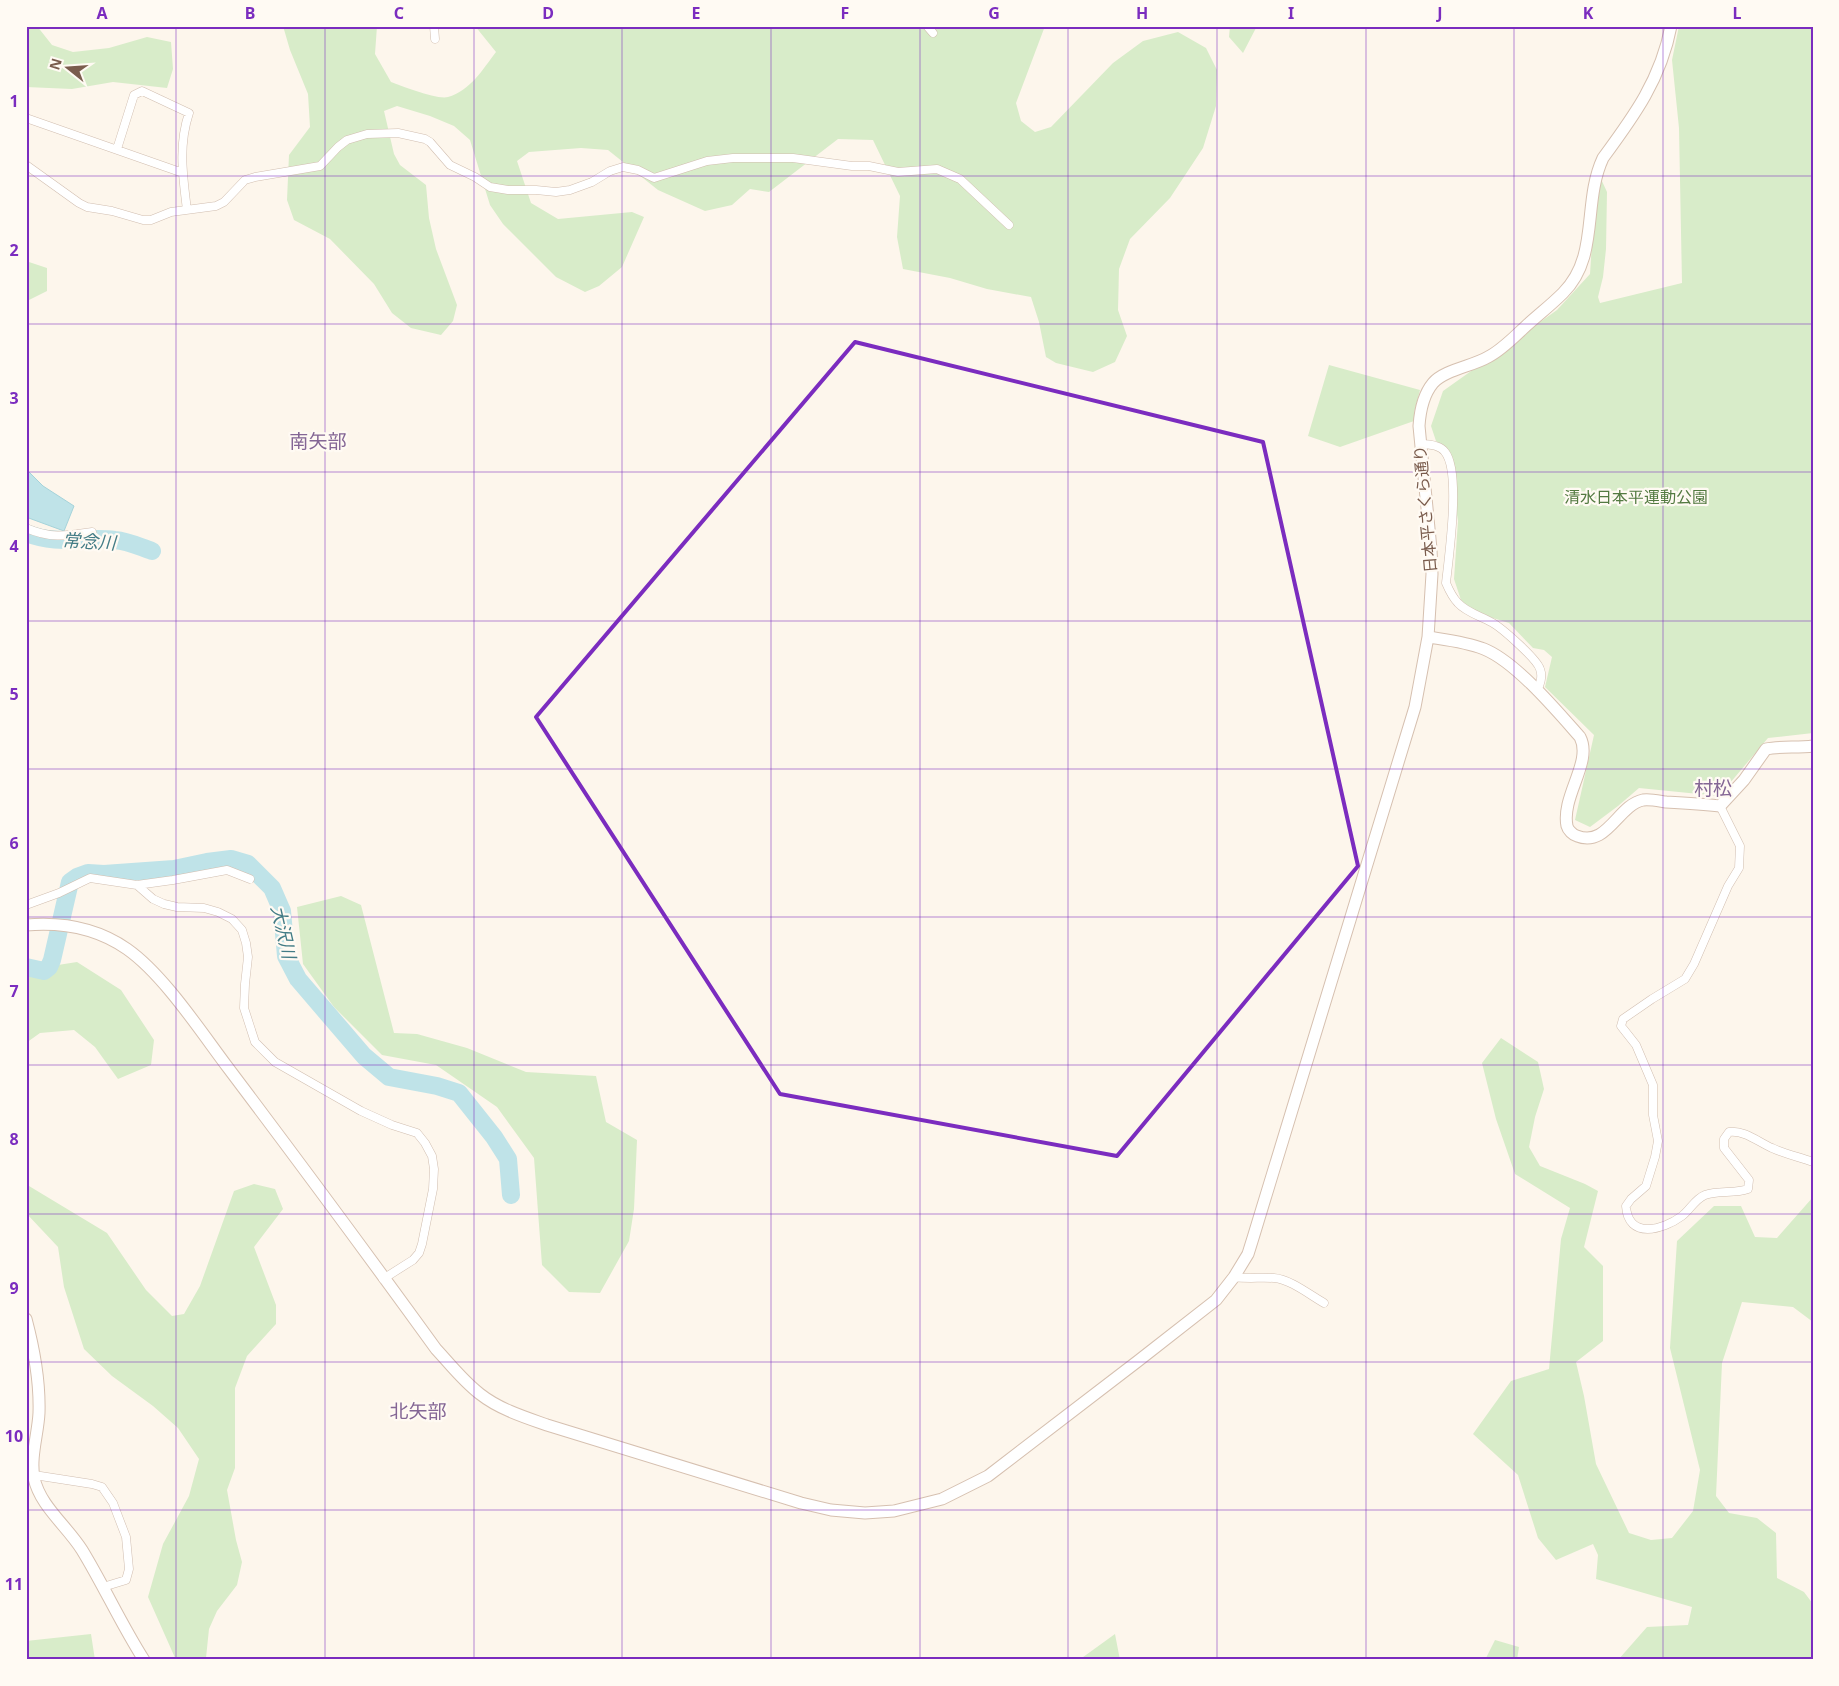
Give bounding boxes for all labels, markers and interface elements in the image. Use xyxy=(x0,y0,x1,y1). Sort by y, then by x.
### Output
text: A xyxy=(96,2,108,24)
text: B xyxy=(245,2,255,24)
text: C xyxy=(394,2,404,24)
text: D xyxy=(542,2,554,24)
text: E xyxy=(692,2,701,24)
text: F xyxy=(841,2,849,24)
text: G xyxy=(988,2,1000,24)
text: H xyxy=(1136,2,1148,24)
text: I xyxy=(1288,2,1294,24)
text: J xyxy=(1435,2,1443,24)
text: K xyxy=(1583,2,1594,24)
text: L xyxy=(1733,2,1742,24)
north arrow xyxy=(42,42,92,92)
text: N xyxy=(44,56,66,72)
text: 1 xyxy=(9,90,19,112)
text: 2 xyxy=(9,239,19,261)
text: 3 xyxy=(9,387,19,409)
district label: 南矢部 xyxy=(289,428,347,454)
street label: 日本平さくら通り xyxy=(1408,444,1442,574)
park label: 清水日本平運動公園 xyxy=(1564,486,1708,508)
water label: 常念川 xyxy=(61,528,119,555)
text: 4 xyxy=(9,535,19,557)
text: 5 xyxy=(9,683,19,705)
district label: 村松 xyxy=(1694,775,1732,801)
text: 6 xyxy=(9,832,19,854)
water label: 大沢川 xyxy=(266,903,302,963)
text: 7 xyxy=(9,980,19,1002)
text: 8 xyxy=(9,1128,19,1150)
text: 9 xyxy=(9,1277,19,1299)
district label: 北矢部 xyxy=(389,1398,447,1424)
text: 10 xyxy=(5,1425,23,1447)
text: 11 xyxy=(5,1573,23,1595)

